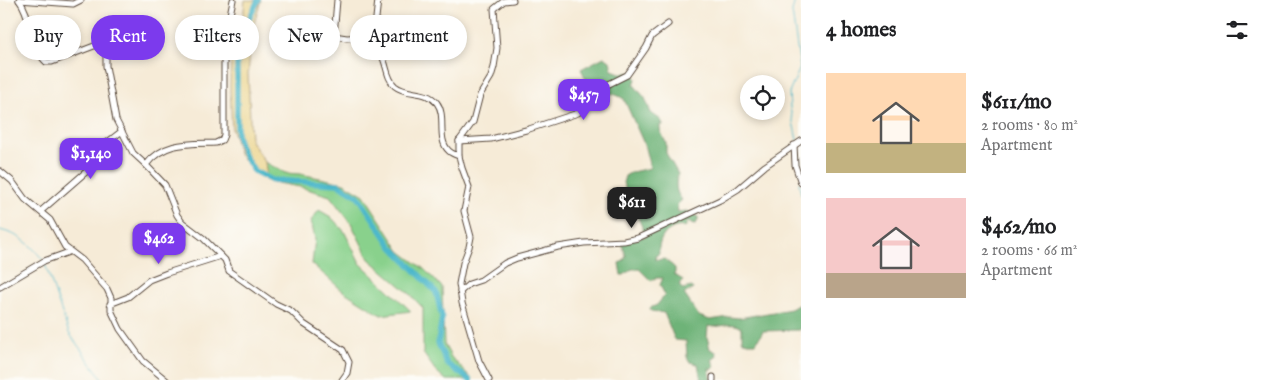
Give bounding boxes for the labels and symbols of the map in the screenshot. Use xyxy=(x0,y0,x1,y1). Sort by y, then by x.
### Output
pin: $457 xyxy=(554,78,614,121)
pin: $1,140 xyxy=(50,138,132,180)
pin: $611 xyxy=(602,186,662,229)
pin: $462 xyxy=(129,222,189,265)

